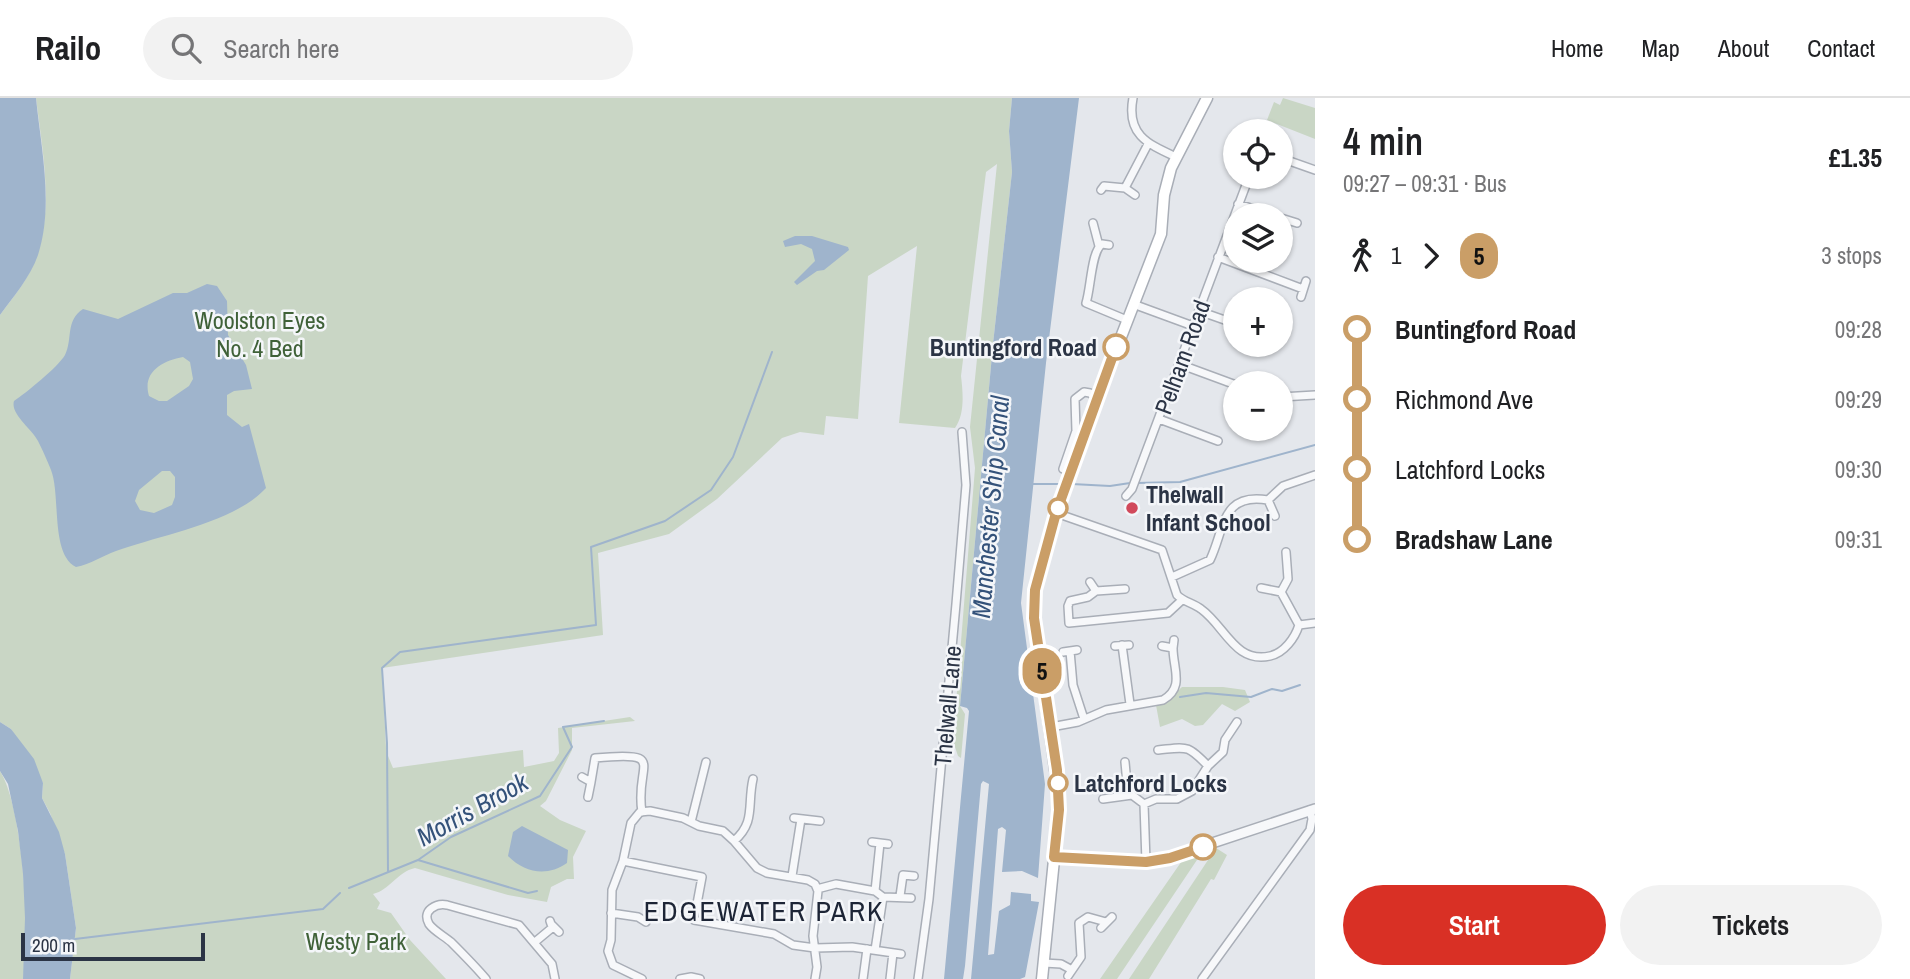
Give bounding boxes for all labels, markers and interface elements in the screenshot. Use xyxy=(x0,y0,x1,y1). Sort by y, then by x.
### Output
search box xyxy=(143,17,633,80)
text: Railo xyxy=(35,26,101,70)
icon: search xyxy=(167,29,205,67)
text: Search here xyxy=(223,31,339,66)
text: Home xyxy=(1551,32,1603,64)
text: Map xyxy=(1641,32,1680,64)
text: About xyxy=(1718,32,1769,64)
text: Contact xyxy=(1807,32,1875,64)
text: 4 min xyxy=(1343,116,1423,167)
map controls xyxy=(1223,119,1293,441)
button: locate xyxy=(1223,119,1293,189)
text: £1.35 xyxy=(1829,140,1882,175)
text: 09:27 – 09:31 · Bus xyxy=(1343,168,1507,199)
button: layers xyxy=(1223,203,1293,273)
icon: walk xyxy=(1343,237,1381,275)
icon: forward xyxy=(1412,237,1450,275)
text: 1 xyxy=(1391,240,1402,271)
text: 5 xyxy=(1474,240,1484,272)
text: 3 stops xyxy=(1821,240,1882,271)
button: + xyxy=(1223,287,1293,357)
street label: Pelham Road xyxy=(1147,296,1217,418)
park label: Woolston Eyes No. 4 Bed xyxy=(195,304,325,364)
text: Buntingford Road xyxy=(1395,312,1576,347)
text: 09:28 xyxy=(1835,314,1882,345)
place label: Buntingford Road xyxy=(930,331,1097,363)
marker: Buntingford Road xyxy=(1103,334,1129,360)
button: − xyxy=(1223,371,1293,441)
text: Richmond Ave xyxy=(1395,382,1533,417)
text: 09:29 xyxy=(1835,384,1882,415)
water label: Manchester Ship Canal xyxy=(963,393,1017,619)
text: Latchford Locks xyxy=(1395,452,1546,487)
text: 09:30 xyxy=(1835,454,1882,485)
place label: Thelwall Infant School xyxy=(1146,478,1271,538)
unlabelled marker xyxy=(1048,498,1068,518)
marker: Thelwall Infant School xyxy=(1124,500,1140,516)
text: Bradshaw Lane xyxy=(1395,522,1553,557)
text: 09:31 xyxy=(1835,524,1882,555)
street label: Thelwall Lane xyxy=(926,644,968,768)
line badge: 5 xyxy=(1019,648,1065,694)
text: 5 xyxy=(1037,655,1047,687)
water label: Morris Brook xyxy=(410,763,535,854)
place label: Latchford Locks xyxy=(1074,767,1227,799)
marker: Latchford Locks xyxy=(1048,773,1068,793)
unlabelled marker xyxy=(1190,834,1216,860)
button: Start xyxy=(1343,885,1606,965)
button: Tickets xyxy=(1620,885,1882,965)
district label: EDGEWATER PARK xyxy=(644,892,884,930)
park label: Westy Park xyxy=(306,925,406,957)
scale bar xyxy=(21,930,205,962)
text: 200 m xyxy=(32,932,75,958)

